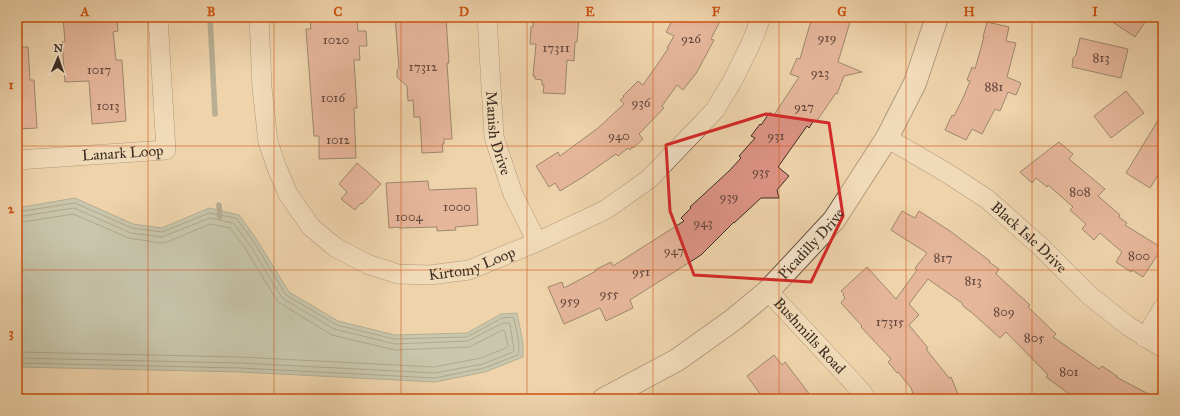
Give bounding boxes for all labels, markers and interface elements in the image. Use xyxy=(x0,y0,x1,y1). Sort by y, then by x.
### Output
text: A xyxy=(80,4,90,20)
text: B xyxy=(207,4,216,20)
text: C xyxy=(334,4,343,20)
text: D xyxy=(459,4,469,20)
text: E xyxy=(585,4,595,20)
text: F xyxy=(712,4,721,20)
text: G xyxy=(837,4,847,20)
text: H xyxy=(963,4,975,20)
text: I xyxy=(1092,4,1098,20)
house number: 919 xyxy=(818,30,836,46)
house number: 926 xyxy=(681,31,701,47)
house number: 1020 xyxy=(323,32,349,48)
north arrow xyxy=(38,38,78,78)
house number: 17311 xyxy=(542,40,570,56)
text: N xyxy=(53,42,64,55)
house number: 813 xyxy=(1092,50,1110,66)
house number: 17312 xyxy=(409,59,438,75)
house number: 1017 xyxy=(87,62,111,78)
house number: 923 xyxy=(811,65,829,81)
text: 1 xyxy=(8,77,14,93)
house number: 881 xyxy=(985,79,1003,95)
house number: 1016 xyxy=(321,90,345,106)
street label: Manish Drive xyxy=(482,90,515,178)
house number: 936 xyxy=(632,95,651,111)
house number: 1013 xyxy=(97,98,119,114)
house number: 927 xyxy=(794,99,814,115)
house number: 940 xyxy=(608,128,630,144)
house number: 931 xyxy=(767,128,785,144)
house number: 1012 xyxy=(326,132,351,148)
street label: Lanark Loop xyxy=(81,141,164,165)
house number: 935 xyxy=(752,164,770,180)
house number: 808 xyxy=(1069,184,1091,200)
house number: 939 xyxy=(719,189,739,205)
street label: Black Isle Drive xyxy=(987,198,1071,277)
house number: 1000 xyxy=(443,199,471,215)
text: 2 xyxy=(8,201,15,217)
street label: Picadilly Drive xyxy=(774,205,848,283)
house number: 1004 xyxy=(395,209,423,225)
house number: 943 xyxy=(693,215,713,231)
street label: Kirtomy Loop xyxy=(427,243,518,284)
house number: 947 xyxy=(664,243,684,259)
house number: 800 xyxy=(1128,248,1150,264)
house number: 817 xyxy=(934,250,953,266)
house number: 951 xyxy=(632,264,650,280)
house number: 813 xyxy=(964,273,982,289)
house number: 955 xyxy=(599,286,619,302)
house number: 959 xyxy=(560,293,580,309)
street label: Bushmills Road xyxy=(770,294,850,378)
house number: 809 xyxy=(993,304,1015,320)
house number: 17315 xyxy=(876,314,904,330)
text: 3 xyxy=(8,325,14,341)
house number: 805 xyxy=(1024,330,1044,346)
house number: 801 xyxy=(1059,364,1079,380)

